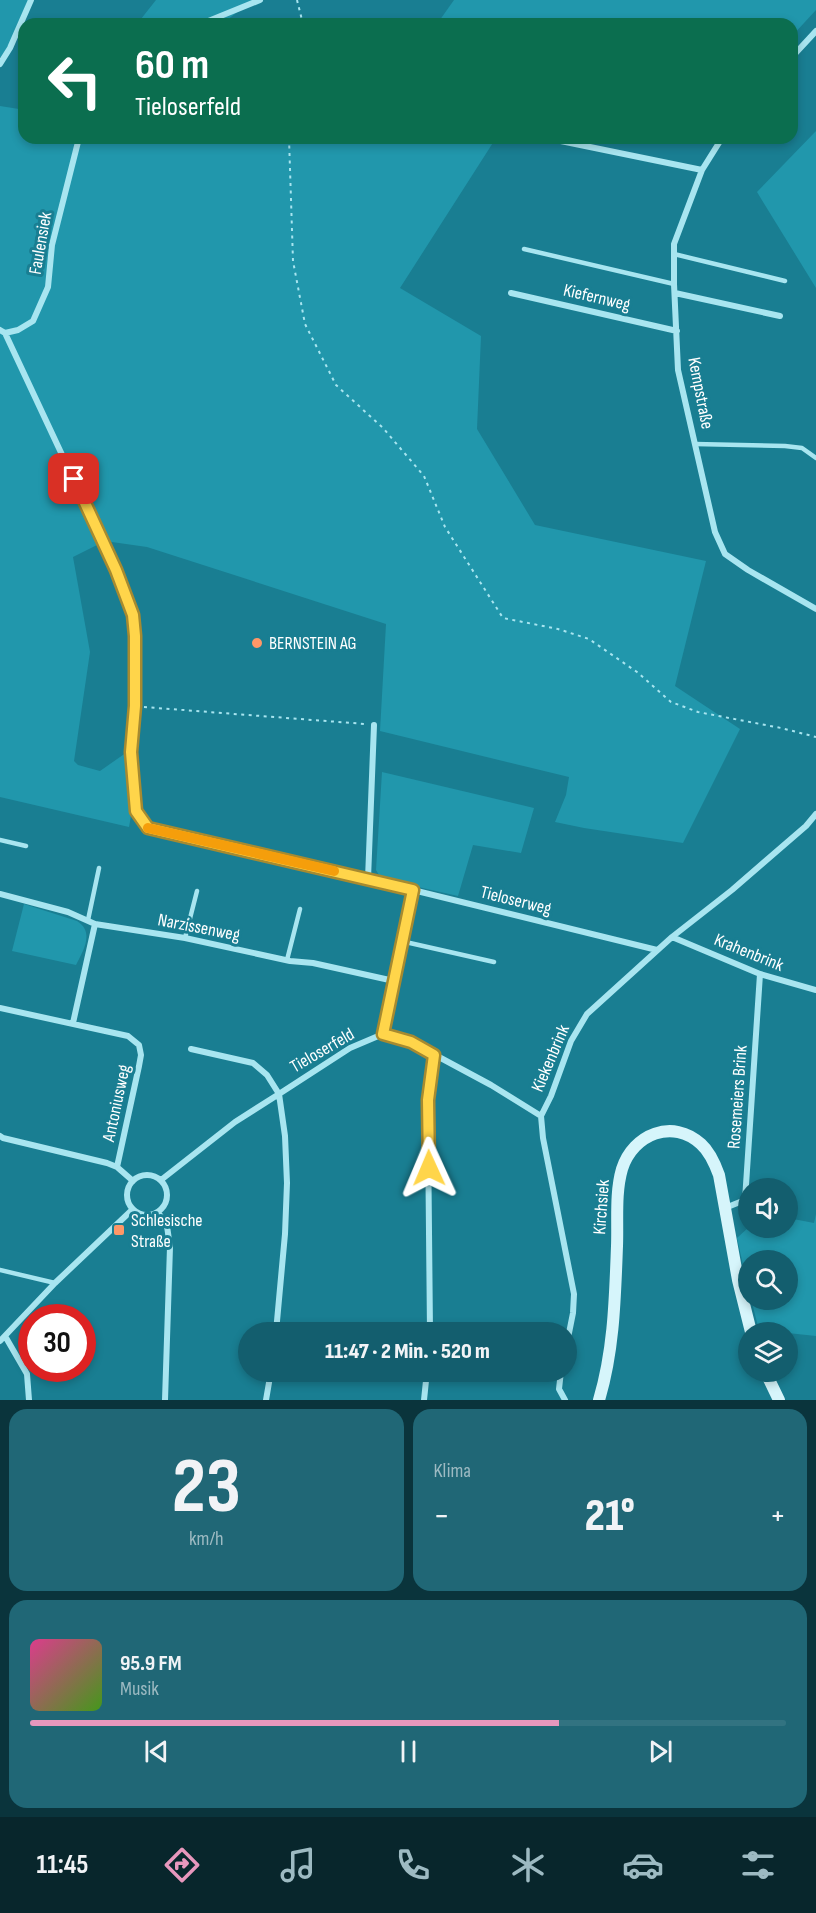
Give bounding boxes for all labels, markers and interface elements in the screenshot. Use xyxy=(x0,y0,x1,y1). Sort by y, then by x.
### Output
text: 60 m xyxy=(135,40,209,91)
icon: left xyxy=(36,42,114,120)
text: Tieloserfeld xyxy=(135,91,241,123)
street label: Faulensiek xyxy=(25,210,56,276)
street label: Kiefernweg xyxy=(561,280,632,315)
street label: Kempstraße xyxy=(683,355,718,431)
pin xyxy=(48,453,99,504)
icon: arrive xyxy=(57,462,90,495)
place label: BERNSTEIN AG xyxy=(269,633,356,654)
marker: BERNSTEIN AG xyxy=(250,636,264,650)
street label: Tieloserweg xyxy=(478,882,553,919)
street label: Narzissenweg xyxy=(156,909,242,946)
street label: Krahenbrink xyxy=(711,929,787,976)
street label: Kiekenbrink xyxy=(527,1021,574,1095)
street label: Tieloserfeld xyxy=(286,1024,358,1077)
street label: Rosemeiers Brink xyxy=(723,1044,752,1150)
street label: Antoniusweg xyxy=(98,1063,135,1145)
position arrow xyxy=(397,1136,461,1200)
map controls xyxy=(738,1178,798,1382)
button: sound xyxy=(738,1178,798,1238)
street label: Kirchsiek xyxy=(589,1179,614,1235)
place label: Schlesische Straße xyxy=(131,1210,203,1252)
marker: Schlesische Straße xyxy=(112,1223,126,1237)
button: search xyxy=(738,1250,798,1310)
speed limit sign: 30 xyxy=(18,1304,96,1382)
button: layers xyxy=(738,1322,798,1382)
text: 11:47 · 2 Min. · 520 m xyxy=(325,1338,490,1365)
text: 23 xyxy=(172,1441,241,1534)
text: Klima xyxy=(434,1459,471,1483)
text: 21° xyxy=(585,1489,635,1544)
text: − xyxy=(434,1496,450,1536)
text: + xyxy=(770,1496,786,1536)
text: km/h xyxy=(189,1527,224,1551)
text: 95.9 FM xyxy=(120,1650,182,1677)
text: Musik xyxy=(120,1677,159,1701)
icon: previous xyxy=(140,1735,173,1768)
icon: pause xyxy=(392,1735,425,1768)
icon: next xyxy=(644,1735,677,1768)
icon: directions xyxy=(161,1844,203,1886)
icon: music xyxy=(277,1844,319,1886)
icon: phone xyxy=(392,1844,434,1886)
icon: climate xyxy=(507,1844,549,1886)
icon: car xyxy=(622,1844,664,1886)
icon: filters xyxy=(737,1844,779,1886)
text: 11:45 xyxy=(37,1849,88,1881)

